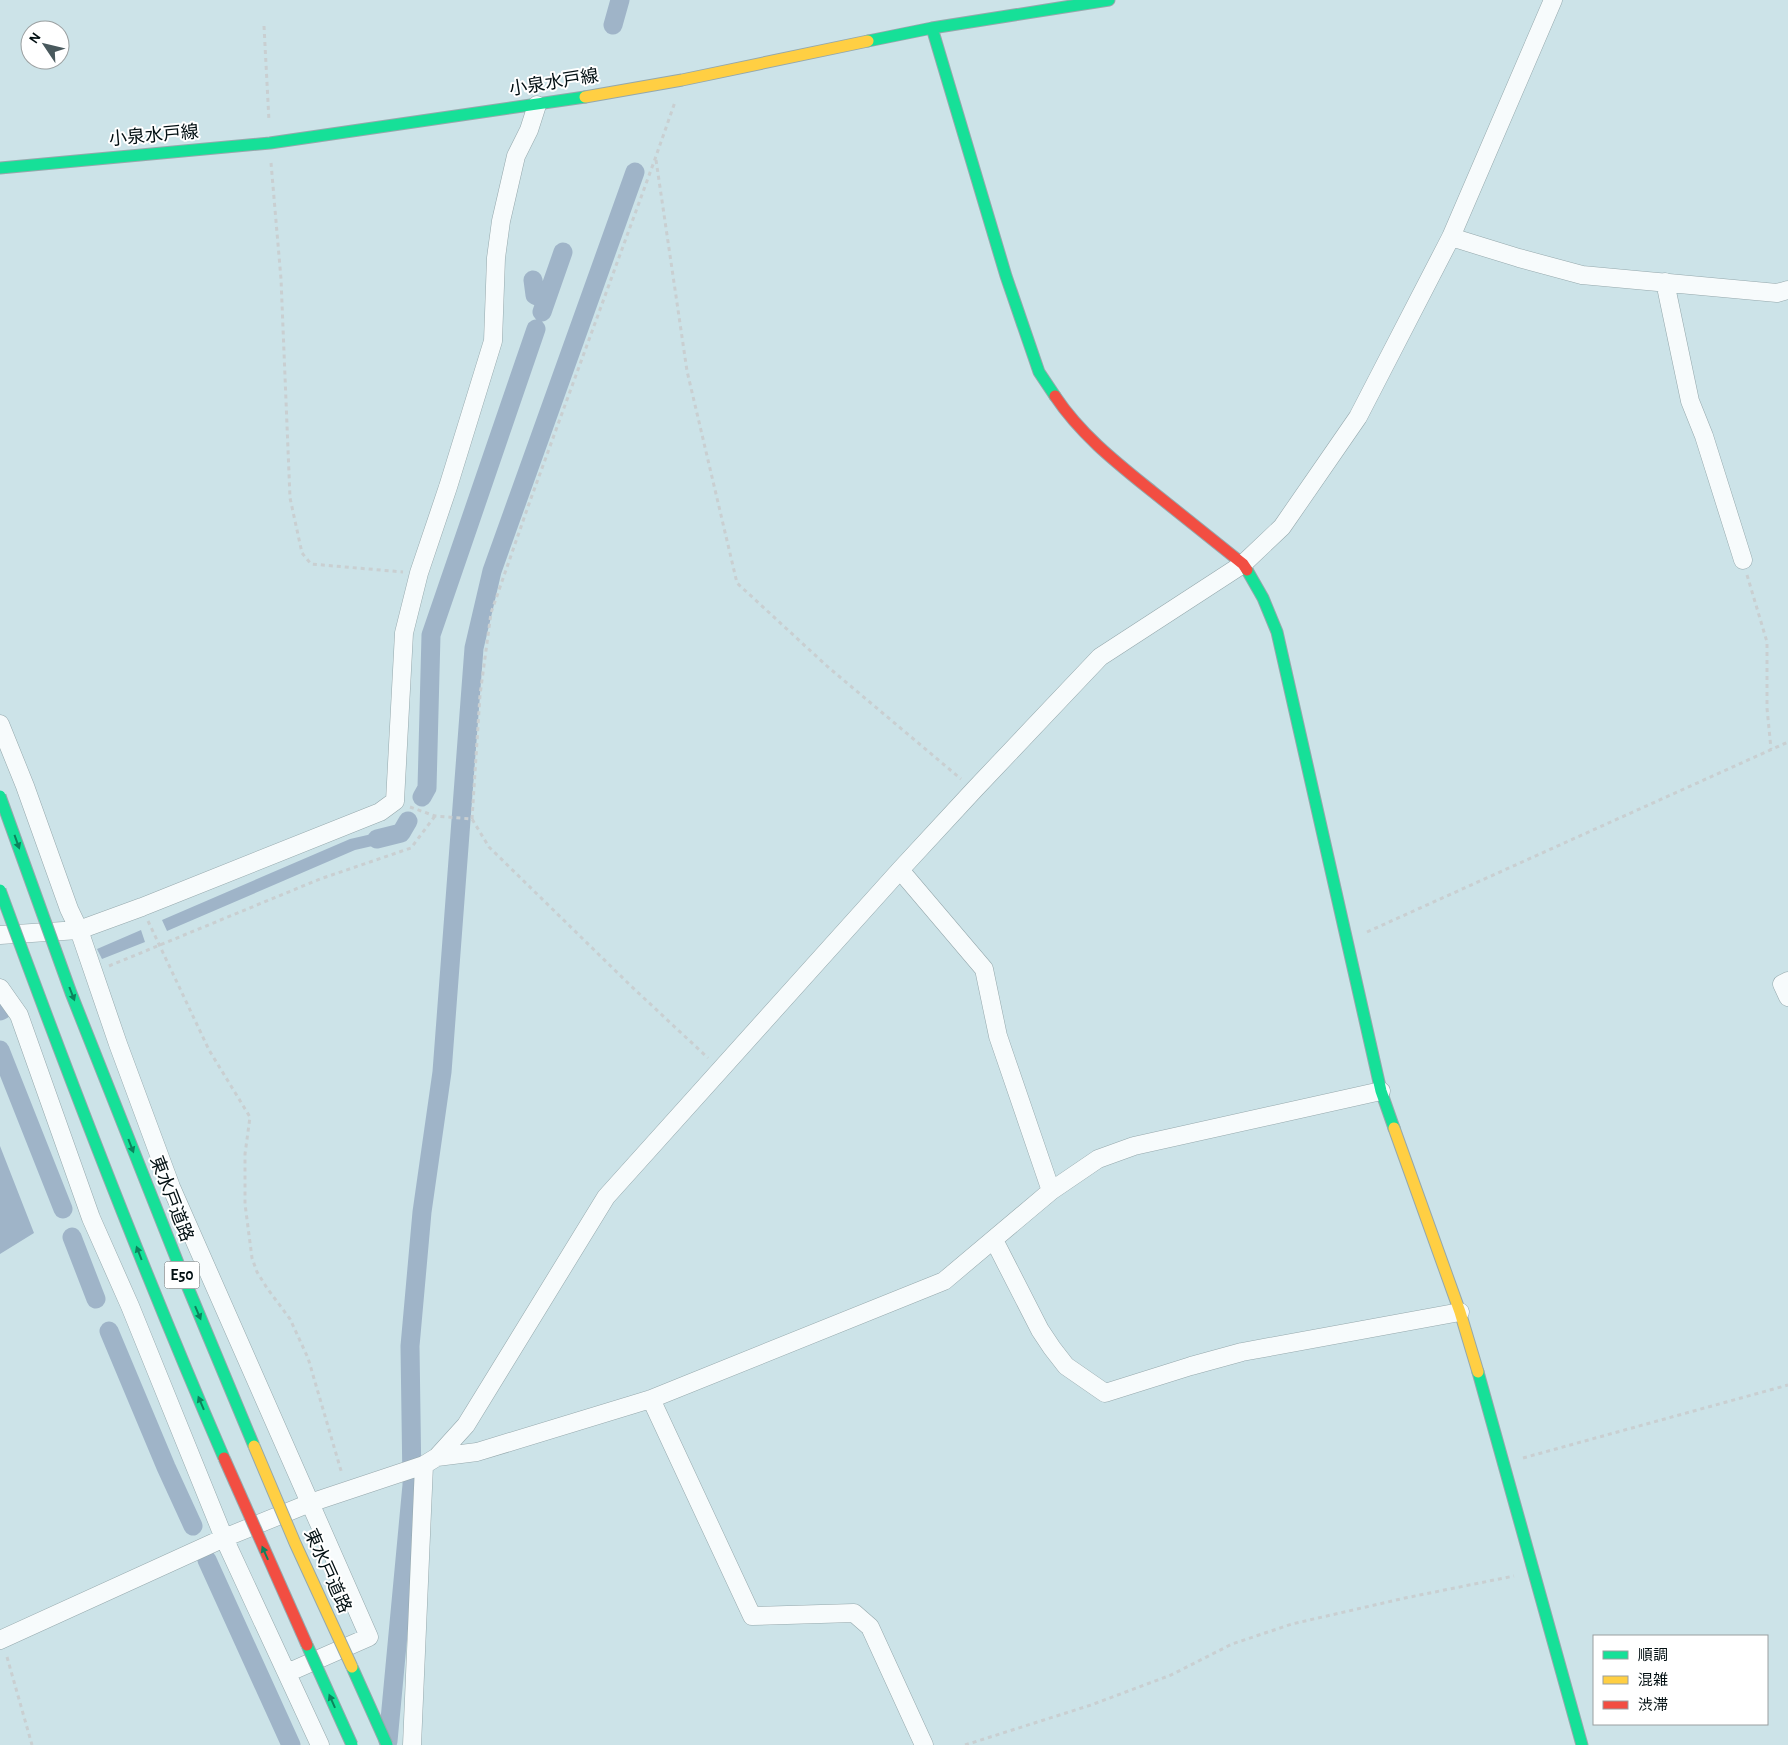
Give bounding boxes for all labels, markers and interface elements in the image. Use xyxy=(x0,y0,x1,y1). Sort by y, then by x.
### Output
north arrow xyxy=(20,20,70,70)
text: N xyxy=(27,30,44,46)
street label: 小泉水戸線 xyxy=(508,65,600,99)
street label: 小泉水戸線 xyxy=(108,121,200,149)
one-way arrow xyxy=(14,834,21,849)
one-way arrow xyxy=(69,987,76,1002)
one-way arrow xyxy=(128,1138,135,1153)
street label: 東水戸道路 xyxy=(146,1153,197,1244)
one-way arrow xyxy=(134,1246,142,1260)
road number: E50 xyxy=(164,1262,200,1288)
one-way arrow xyxy=(194,1306,202,1320)
one-way arrow xyxy=(196,1396,204,1410)
street label: 東水戸道路 xyxy=(300,1525,355,1616)
one-way arrow xyxy=(260,1546,268,1560)
legend xyxy=(1593,1635,1768,1725)
text: 順調 xyxy=(1638,1648,1668,1663)
text: 混雑 xyxy=(1638,1672,1668,1688)
one-way arrow xyxy=(328,1694,336,1708)
text: 渋滞 xyxy=(1638,1697,1668,1713)

